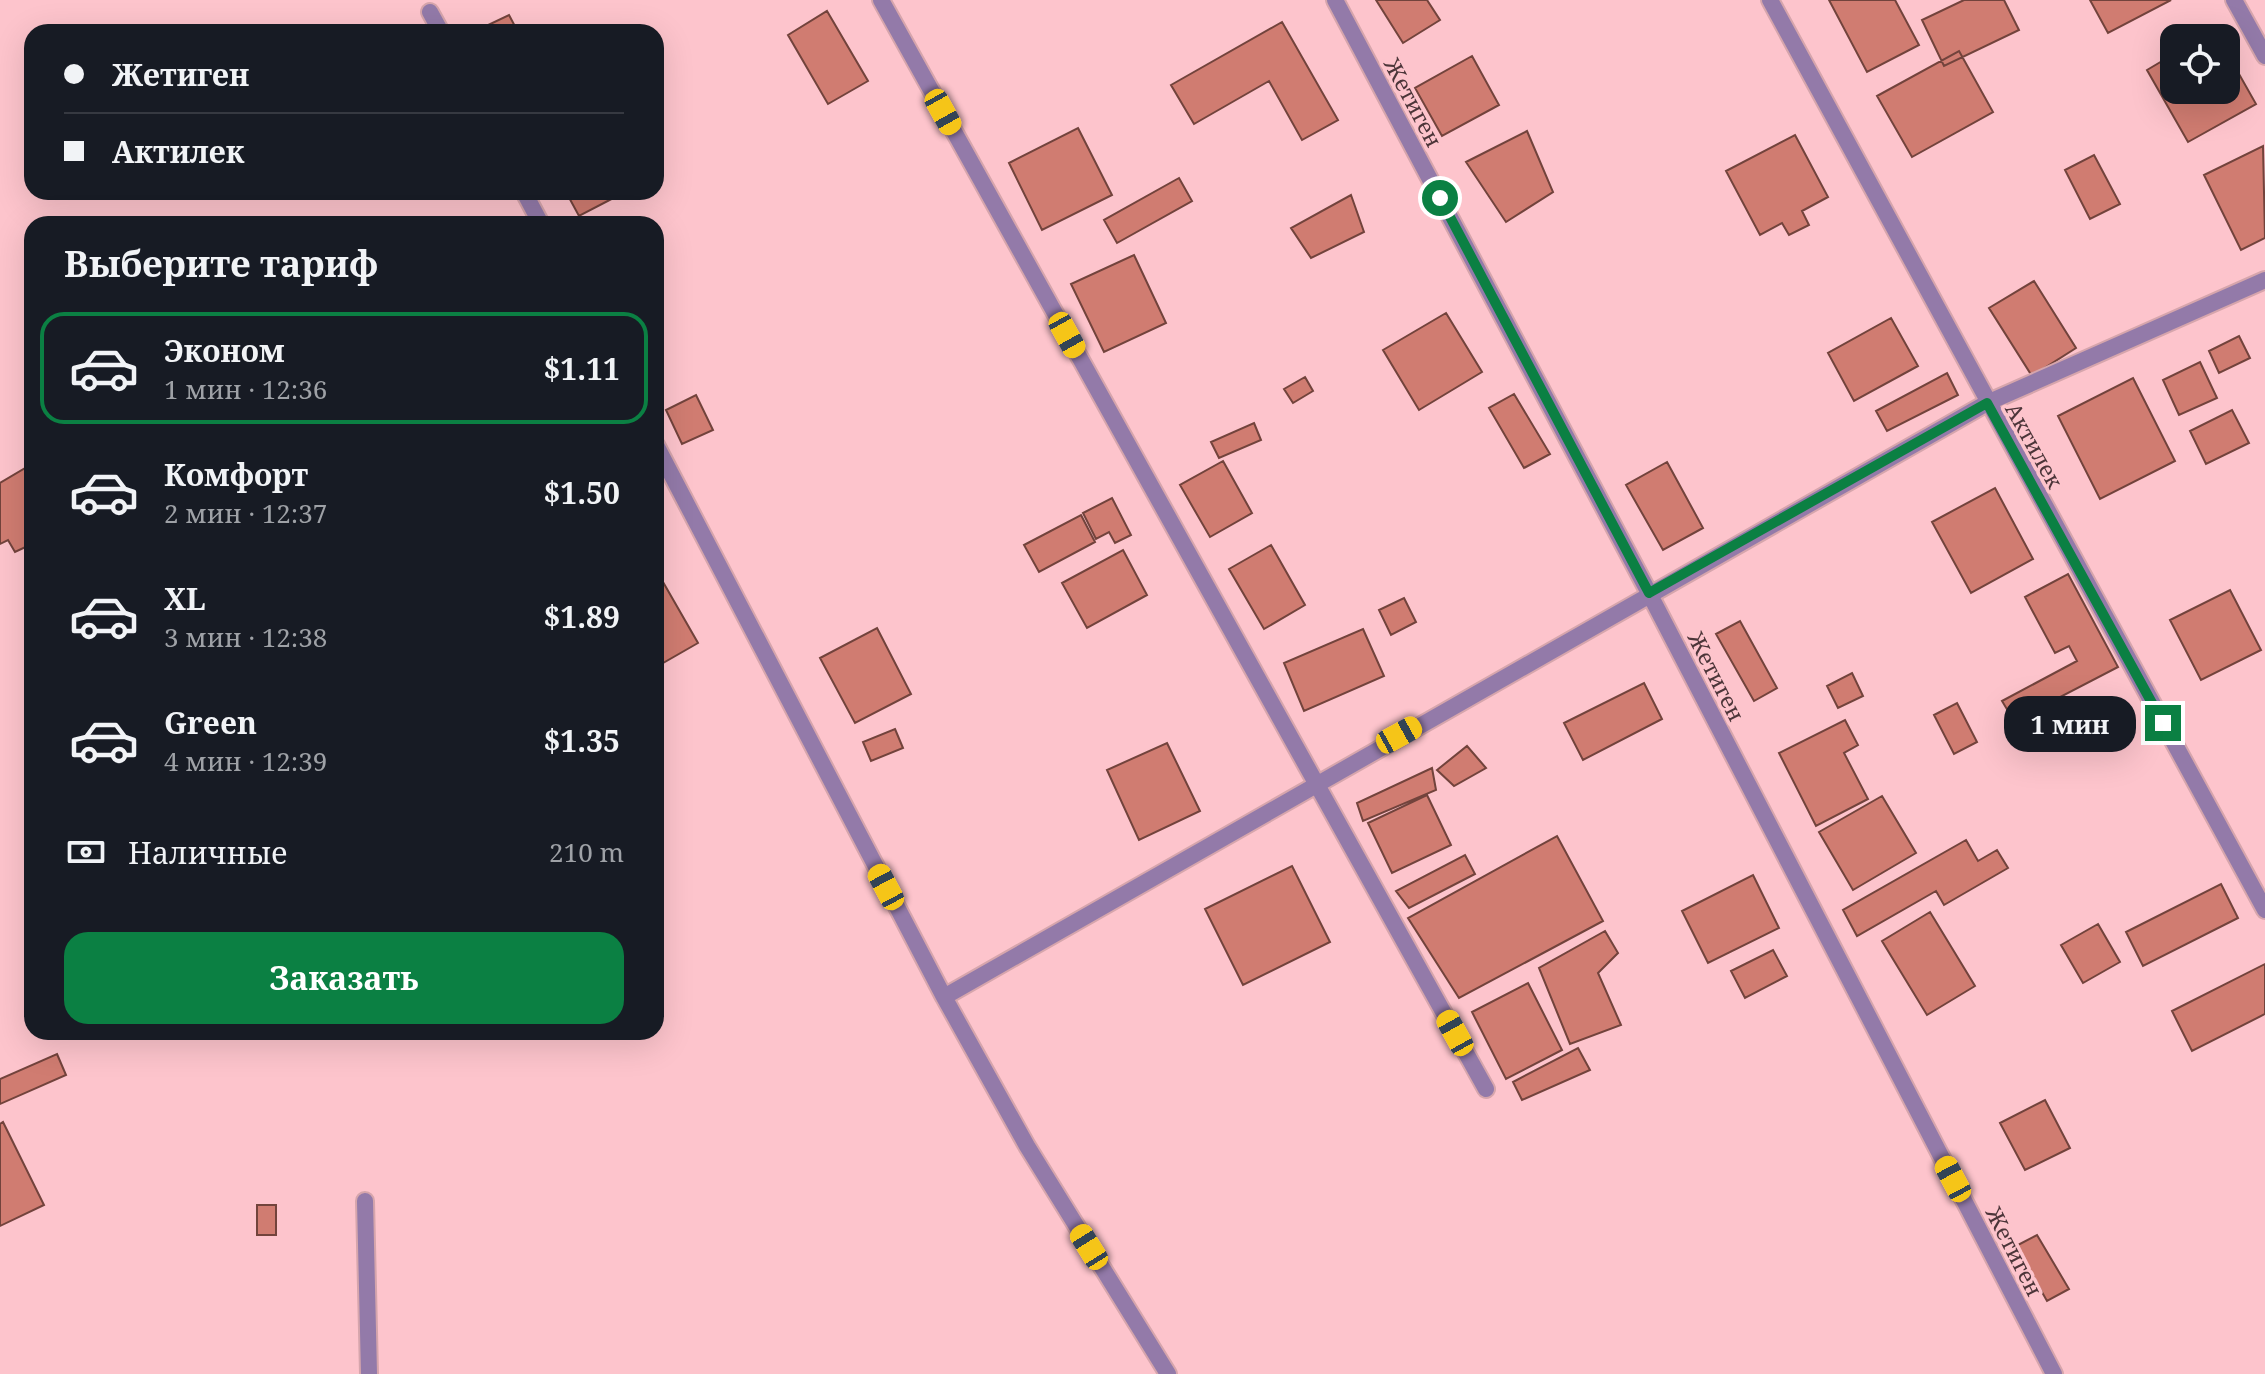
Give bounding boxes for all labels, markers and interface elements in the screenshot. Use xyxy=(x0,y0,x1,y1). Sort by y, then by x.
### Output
map controls xyxy=(2160,24,2240,104)
button: locate xyxy=(2160,24,2240,104)
street label: Жетиген xyxy=(1378,51,1450,152)
text: Жетиген xyxy=(112,54,249,95)
car xyxy=(921,85,965,139)
text: Актилек xyxy=(112,131,244,172)
route start xyxy=(1422,180,1458,216)
text: Выберите тариф xyxy=(64,239,378,288)
car xyxy=(1045,308,1089,362)
text: Эконом xyxy=(164,330,284,371)
icon: car xyxy=(68,332,140,404)
text: $1.11 xyxy=(543,348,620,389)
text: 1 мин · 12:36 xyxy=(164,371,327,407)
street label: Актилек xyxy=(1999,397,2071,494)
text: Комфорт xyxy=(164,454,308,495)
icon: car xyxy=(68,456,140,528)
text: $1.50 xyxy=(543,472,620,513)
text: 2 мин · 12:37 xyxy=(164,495,327,531)
text: XL xyxy=(164,578,206,619)
icon: car xyxy=(68,580,140,652)
text: $1.89 xyxy=(543,596,620,637)
text: 3 мин · 12:38 xyxy=(164,619,327,655)
street label: Жетиген xyxy=(1681,625,1752,726)
callout: 1 мин xyxy=(2003,695,2135,751)
text: Green xyxy=(164,702,257,743)
icon: car xyxy=(68,704,140,776)
route end xyxy=(2145,705,2181,741)
text: 1 мин xyxy=(2031,706,2109,742)
car xyxy=(1372,713,1426,757)
text: $1.35 xyxy=(543,720,620,761)
text: 4 мин · 12:39 xyxy=(164,743,327,779)
icon: cash xyxy=(64,830,108,874)
text: Наличные xyxy=(128,832,287,873)
text: 210 m xyxy=(549,834,624,870)
car xyxy=(864,860,908,914)
button: Заказать xyxy=(64,932,624,1024)
car xyxy=(1433,1006,1477,1060)
car xyxy=(1931,1152,1975,1206)
street label: Жетиген xyxy=(1979,1200,2050,1301)
car xyxy=(1066,1220,1112,1274)

